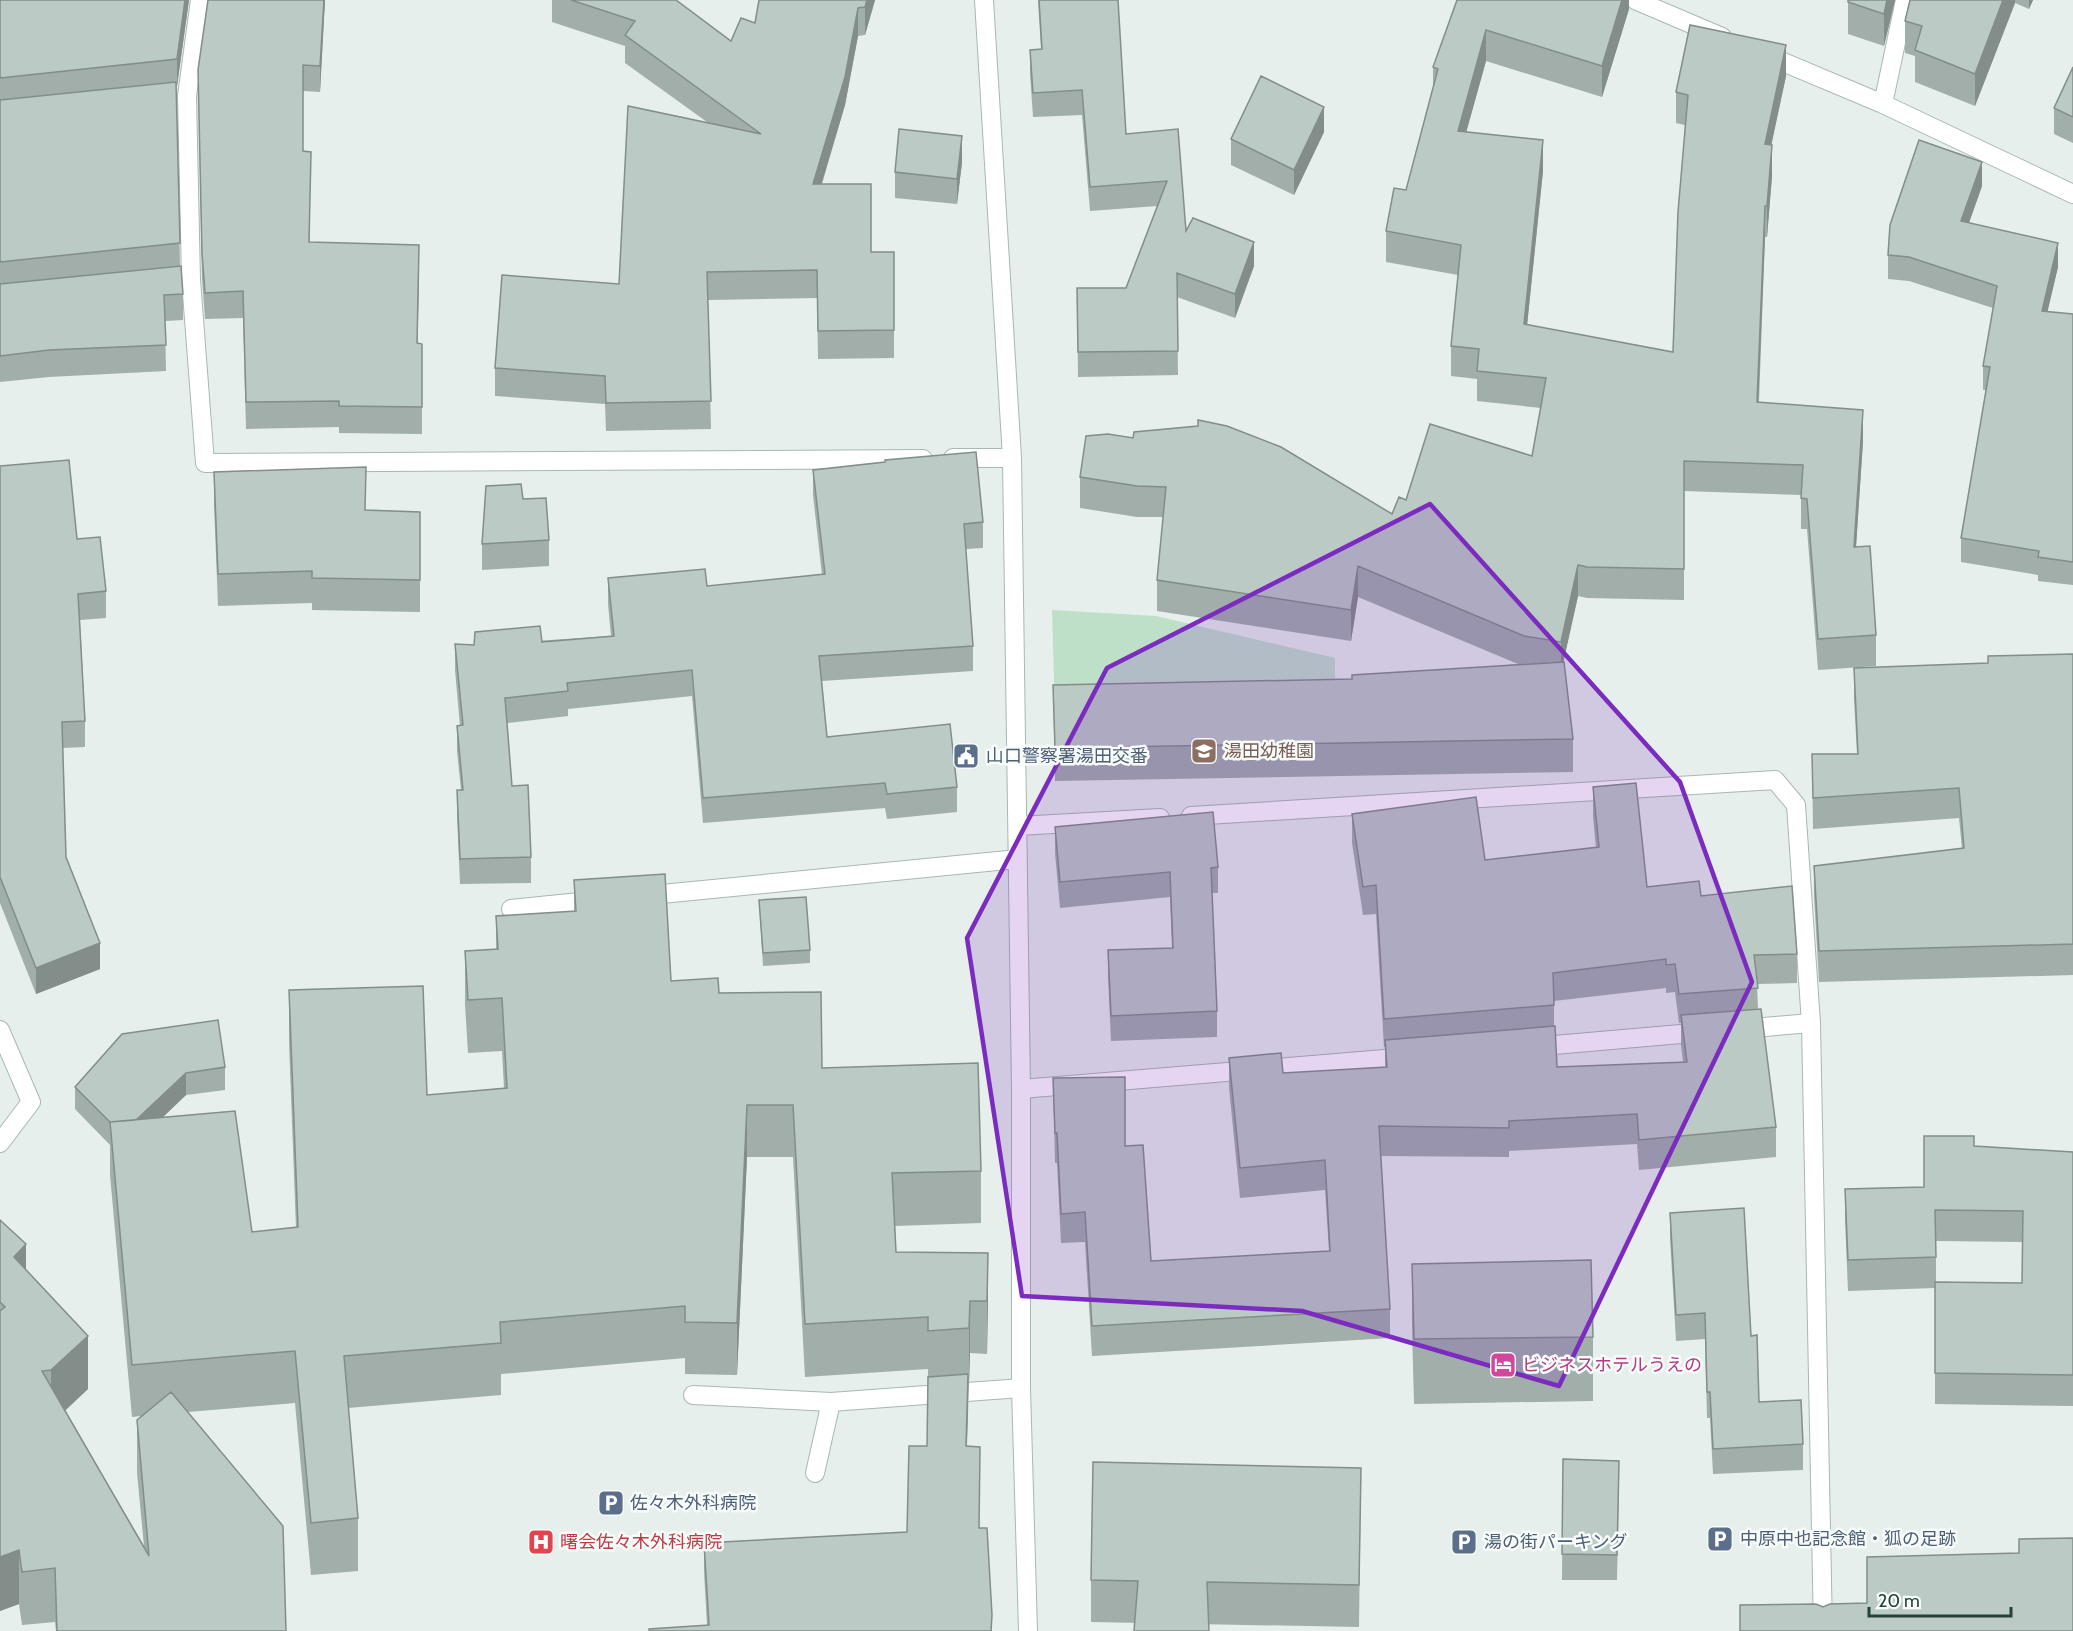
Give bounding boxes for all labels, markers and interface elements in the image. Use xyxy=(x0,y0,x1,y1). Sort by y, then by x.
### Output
school or university icon: 湯田幼稚園 xyxy=(1189,736,1219,766)
place label: 湯田幼稚園 xyxy=(1224,740,1314,762)
public building icon: 山口警察署湯田交番 xyxy=(951,741,981,771)
place label: 山口警察署湯田交番 xyxy=(986,745,1148,767)
hotel icon: ビジネスホテルうえの xyxy=(1488,1350,1518,1380)
place label: ビジネスホテルうえの xyxy=(1522,1354,1702,1376)
parking icon: 佐々木外科病院 xyxy=(596,1488,626,1518)
place label: 佐々木外科病院 xyxy=(630,1492,756,1514)
parking icon: 中原中也記念館・狐の足跡 xyxy=(1705,1524,1735,1554)
hospital icon: 曙会佐々木外科病院 xyxy=(526,1527,556,1557)
parking icon: 湯の街パーキング xyxy=(1449,1527,1479,1557)
place label: 中原中也記念館・狐の足跡 xyxy=(1740,1528,1956,1550)
place label: 曙会佐々木外科病院 xyxy=(560,1531,722,1553)
place label: 湯の街パーキング xyxy=(1484,1531,1627,1553)
scale bar xyxy=(1869,1580,2012,1618)
text: 20 m xyxy=(1878,1590,1920,1612)

